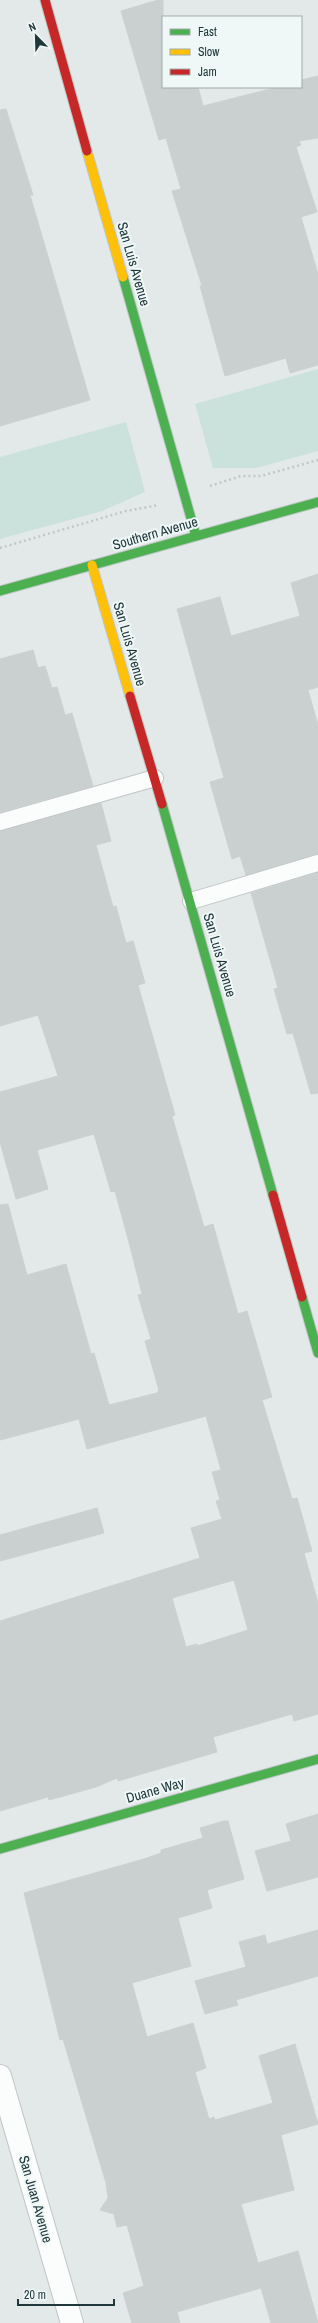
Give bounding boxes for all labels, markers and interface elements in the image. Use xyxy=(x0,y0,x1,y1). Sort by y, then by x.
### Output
north arrow xyxy=(16,16,56,56)
legend xyxy=(162,16,302,88)
text: N xyxy=(26,19,38,35)
text: Fast xyxy=(198,24,217,40)
text: Slow xyxy=(198,44,220,60)
text: Jam xyxy=(198,64,217,80)
street label: San Luis Avenue xyxy=(113,220,155,308)
street label: Southern Avenue xyxy=(110,512,200,554)
street label: San Luis Avenue xyxy=(109,600,151,688)
street label: San Luis Avenue xyxy=(199,911,241,999)
street label: Duane Way xyxy=(124,1773,186,1807)
street label: San Juan Avenue xyxy=(15,2153,57,2245)
scale bar xyxy=(18,2281,114,2307)
text: 20 m xyxy=(24,2287,46,2303)

